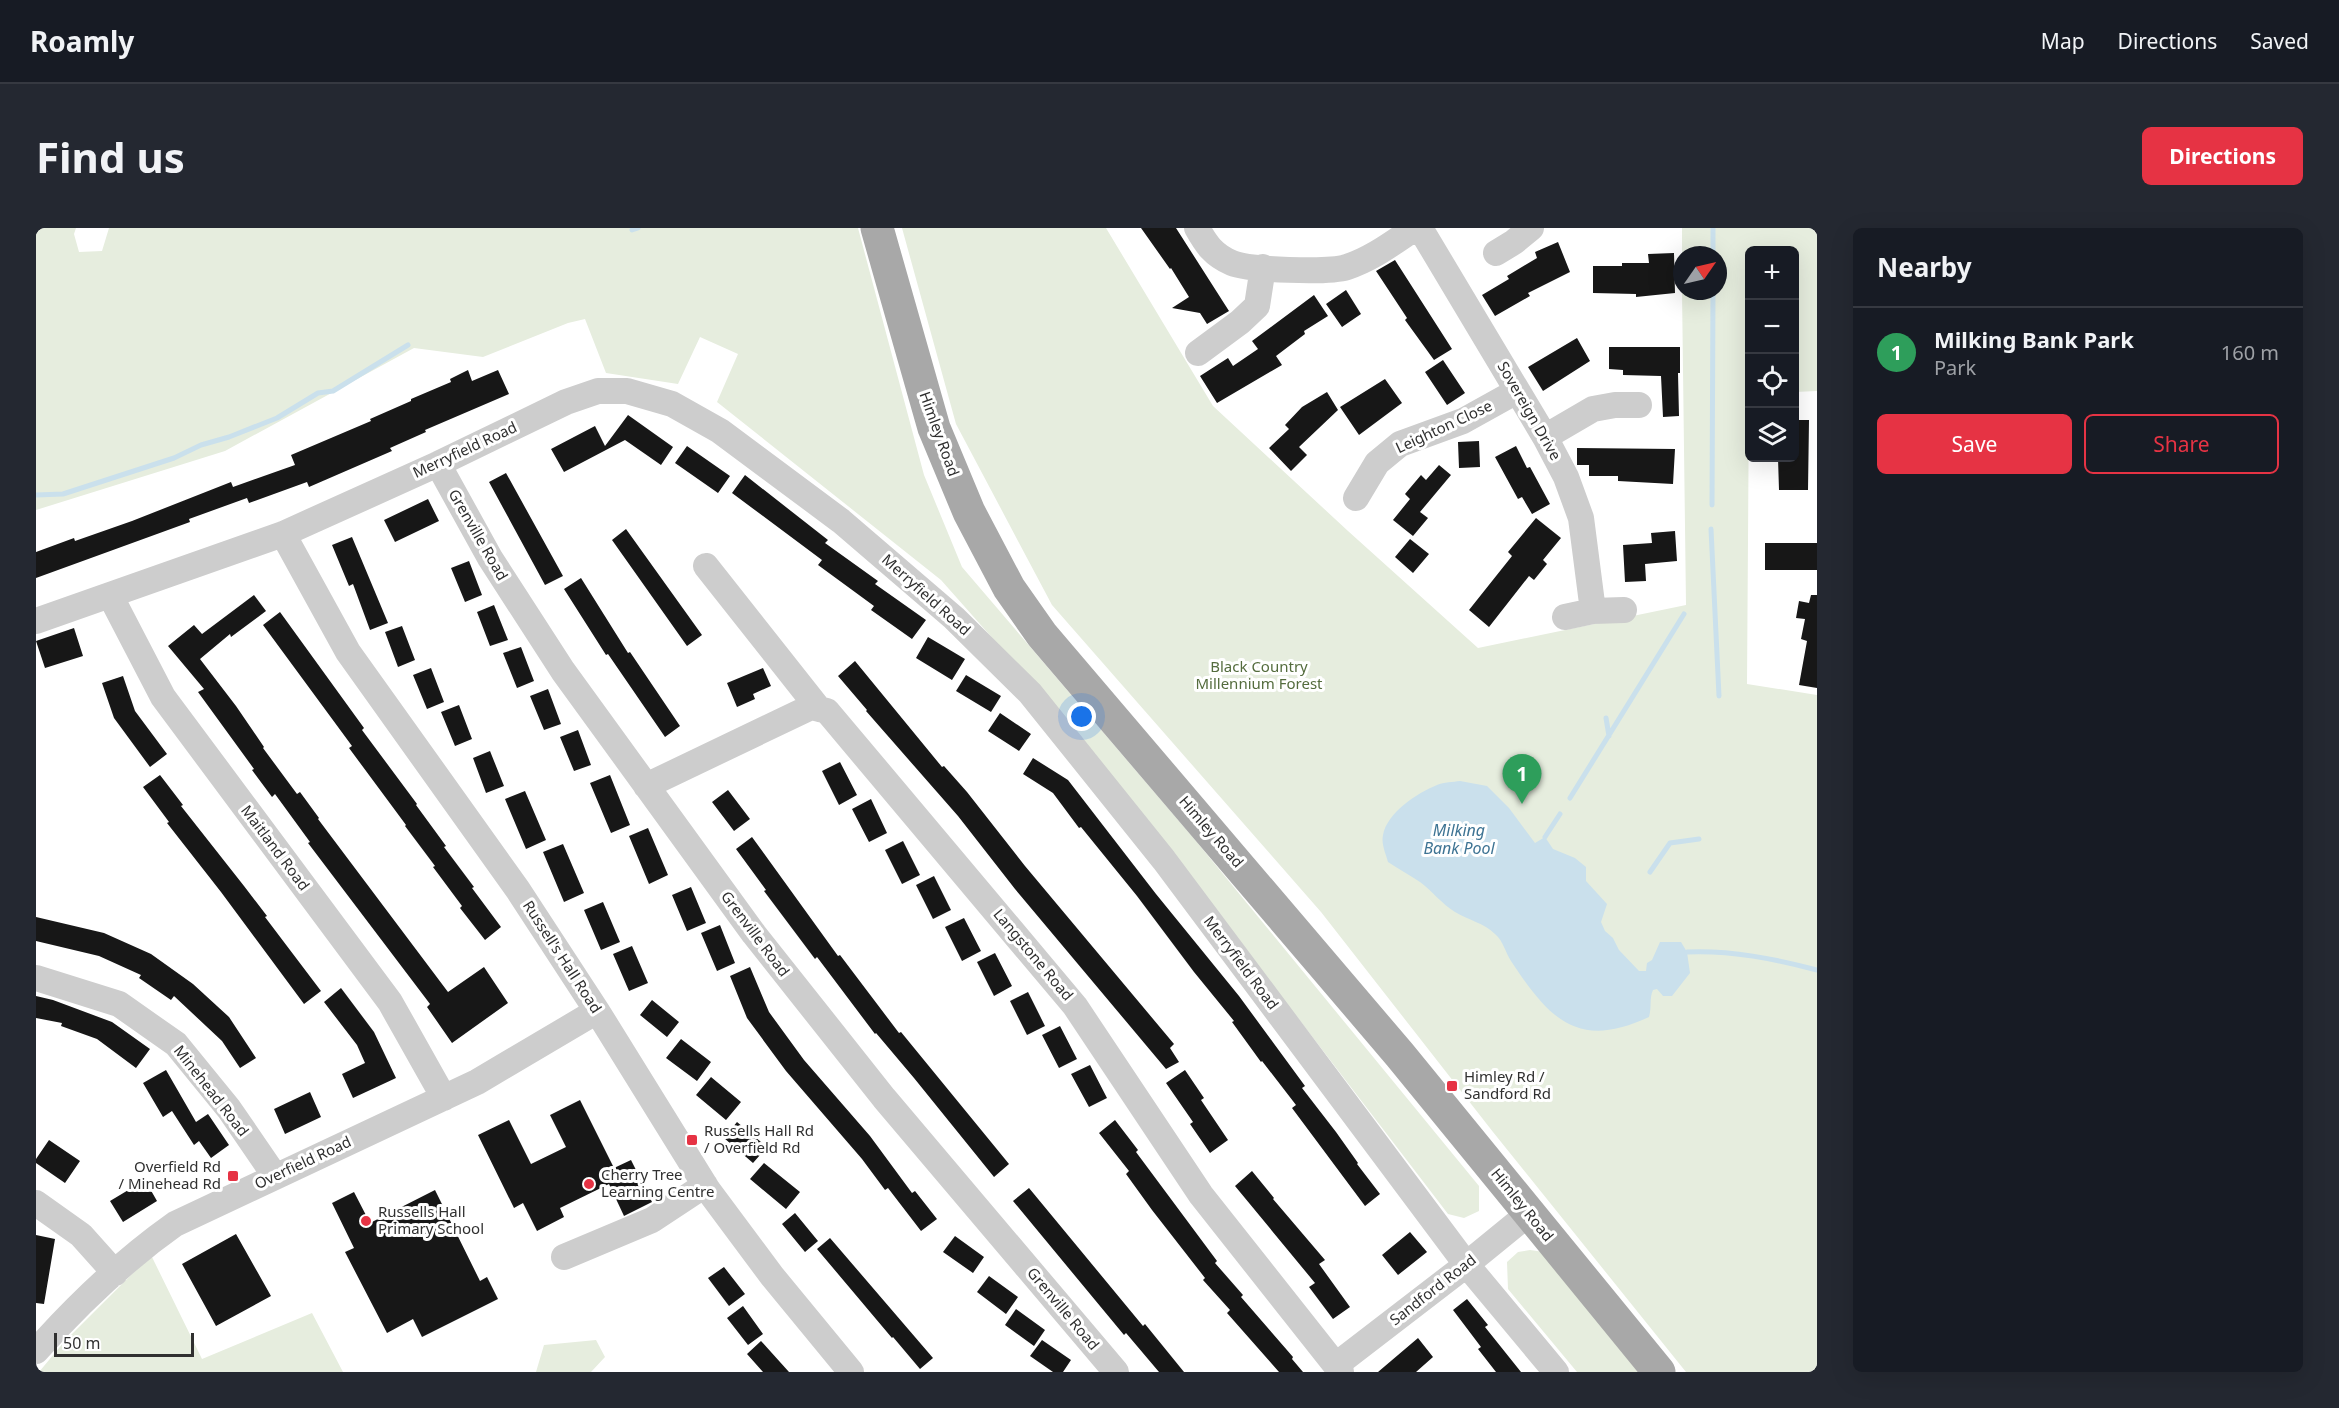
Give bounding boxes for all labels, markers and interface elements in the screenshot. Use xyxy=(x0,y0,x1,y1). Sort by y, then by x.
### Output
text: Roamly xyxy=(30,22,134,60)
text: Map xyxy=(2041,27,2085,55)
text: Directions xyxy=(2118,27,2217,55)
text: Saved xyxy=(2250,27,2309,55)
button: Directions xyxy=(2142,127,2303,185)
text: Find us xyxy=(36,128,185,185)
north arrow xyxy=(1673,246,1727,300)
map controls xyxy=(1745,246,1799,462)
button: + xyxy=(1745,246,1799,300)
text: Nearby xyxy=(1877,249,1972,285)
button: − xyxy=(1745,300,1799,354)
text: Milking Bank Park xyxy=(1934,324,2134,354)
text: 1 xyxy=(1891,339,1902,366)
text: 160 m xyxy=(2221,339,2279,366)
button: locate xyxy=(1745,354,1799,408)
text: Park xyxy=(1934,354,1976,381)
street label: Sovereign Drive xyxy=(1494,358,1566,463)
street label: Himley Road xyxy=(915,389,964,479)
street label: Leighton Close xyxy=(1392,395,1495,457)
button: layers xyxy=(1745,408,1799,462)
button: Save xyxy=(1877,414,2072,474)
button: Share xyxy=(2084,414,2279,474)
street label: Merryfield Road xyxy=(409,416,520,482)
street label: Grenville Road xyxy=(445,485,513,584)
street label: Merryfield Road xyxy=(878,549,975,639)
park label: Black Country Millennium Forest xyxy=(1195,656,1323,693)
your location xyxy=(1067,702,1096,731)
pin: 1 xyxy=(1502,754,1542,804)
street label: Himley Road xyxy=(1175,791,1248,871)
street label: Maitland Road xyxy=(237,801,314,894)
water label: Milking Bank Pool xyxy=(1423,819,1495,859)
street label: Grenville Road xyxy=(717,887,795,980)
street label: Russell's Hall Road xyxy=(519,896,607,1017)
street label: Langstone Road xyxy=(989,904,1078,1004)
street label: Merryfield Road xyxy=(1200,911,1284,1013)
street label: Minehead Road xyxy=(170,1041,254,1140)
place label: Himley Rd / Sandford Rd xyxy=(1464,1066,1551,1103)
marker: Himley Rd / Sandford Rd xyxy=(1445,1079,1459,1093)
place label: Russells Hall Rd / Overfield Rd xyxy=(704,1120,814,1157)
street label: Overfield Road xyxy=(251,1131,354,1193)
marker: Russells Hall Rd / Overfield Rd xyxy=(685,1133,699,1147)
place label: Overfield Rd / Minehead Rd xyxy=(118,1156,221,1193)
place label: Cherry Tree Learning Centre xyxy=(601,1164,714,1201)
street label: Himley Road xyxy=(1487,1164,1558,1245)
marker: Overfield Rd / Minehead Rd xyxy=(226,1169,240,1183)
marker: Cherry Tree Learning Centre xyxy=(582,1177,596,1191)
place label: Russells Hall Primary School xyxy=(378,1201,484,1238)
marker: Russells Hall Primary School xyxy=(359,1214,373,1228)
street label: Sandford Road xyxy=(1385,1249,1480,1329)
street label: Grenville Road xyxy=(1023,1263,1104,1354)
scale bar xyxy=(54,1330,194,1358)
text: 50 m xyxy=(63,1332,100,1354)

